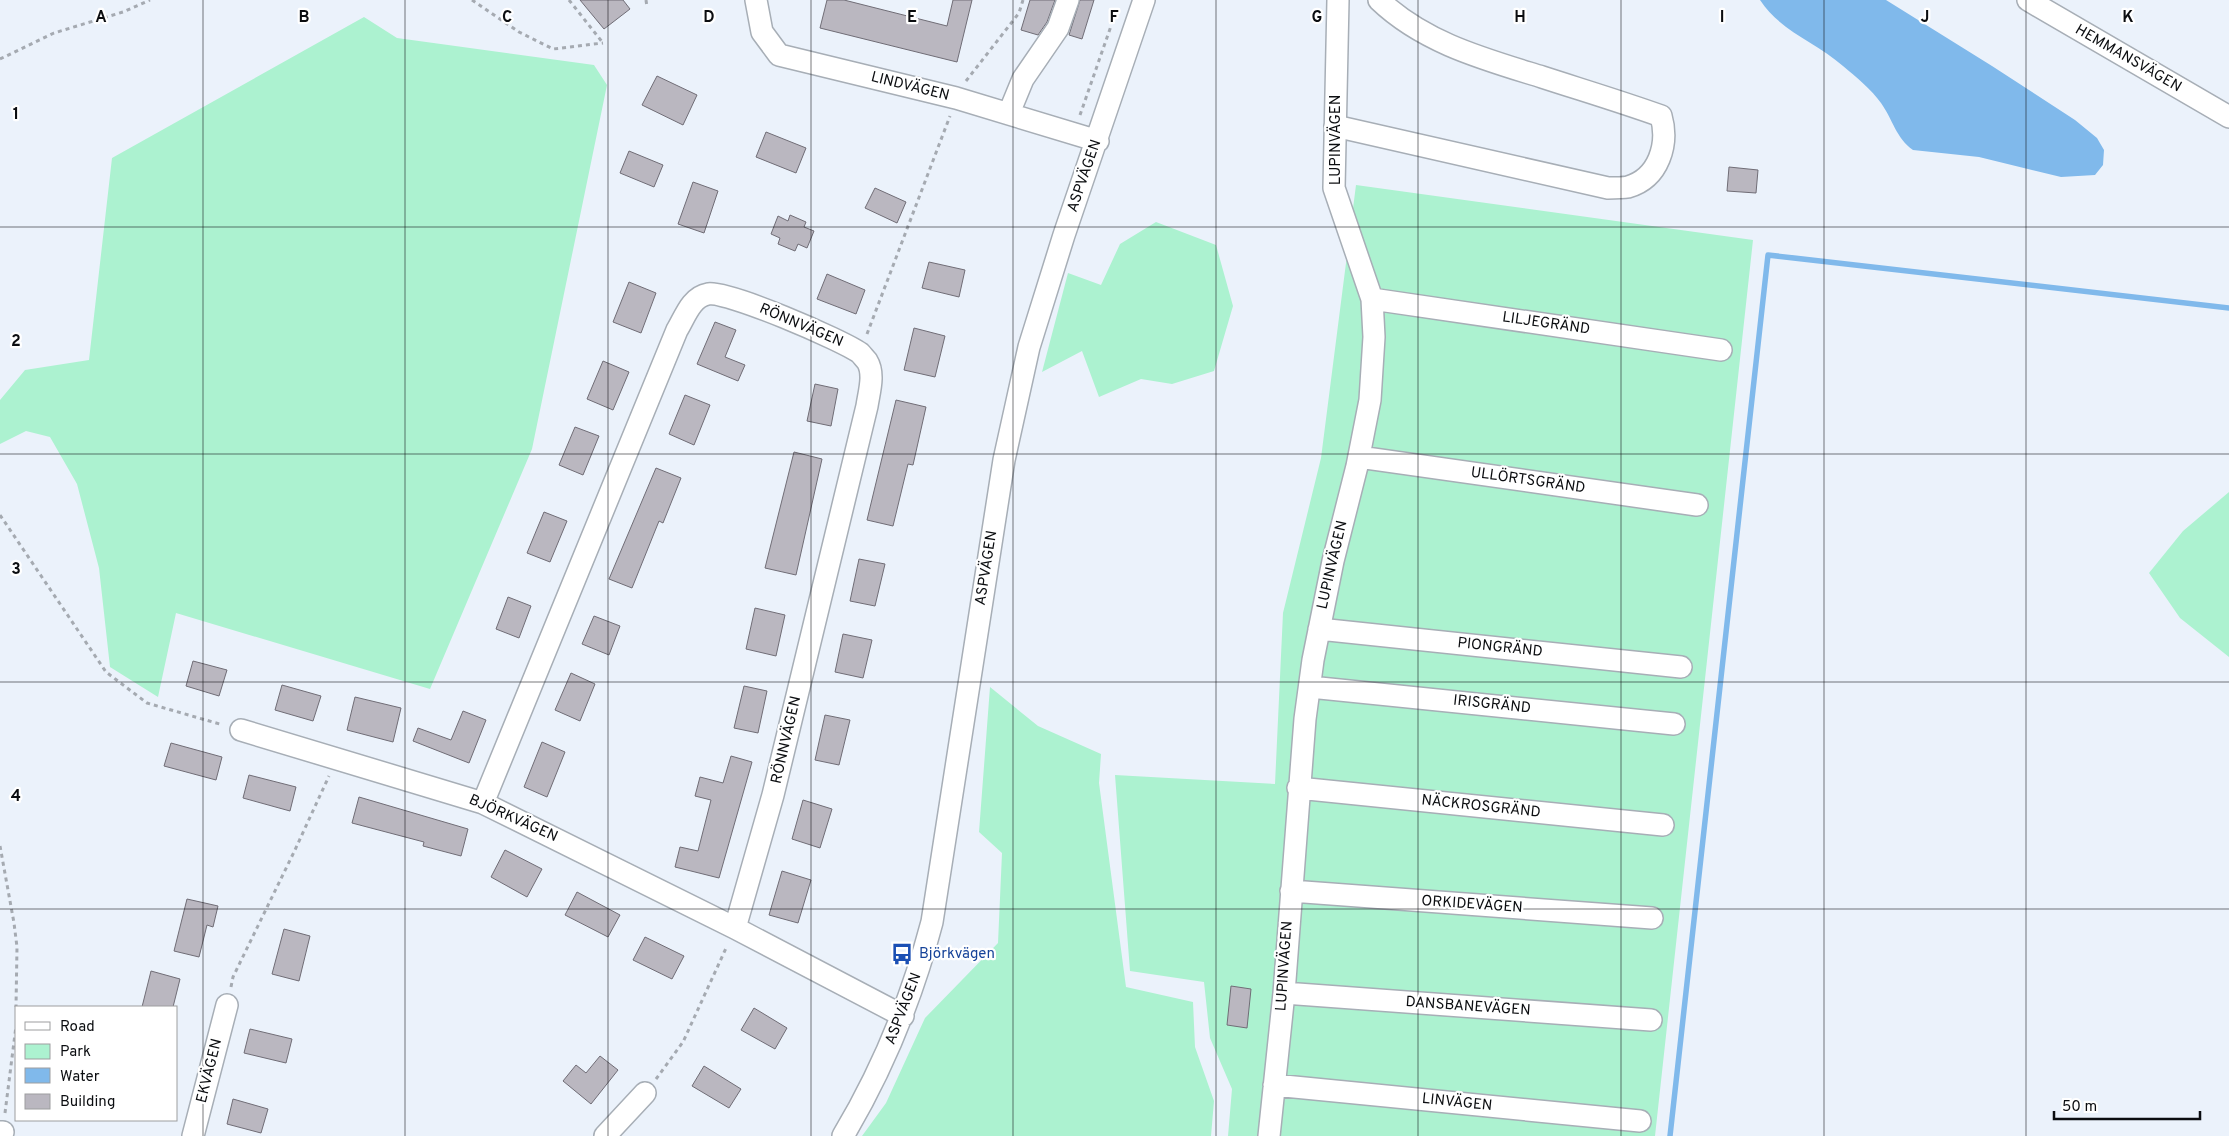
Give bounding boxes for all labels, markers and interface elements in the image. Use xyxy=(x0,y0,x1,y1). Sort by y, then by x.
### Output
text: A xyxy=(95,8,107,28)
text: B xyxy=(298,8,310,28)
text: C xyxy=(502,8,512,28)
text: D xyxy=(703,8,715,28)
text: E xyxy=(907,8,917,28)
text: F xyxy=(1109,8,1119,28)
text: G xyxy=(1312,8,1322,28)
text: H xyxy=(1514,8,1526,28)
text: I xyxy=(1720,8,1724,28)
text: J xyxy=(1921,8,1929,28)
text: K xyxy=(2122,8,2134,28)
street label: HEMMANSVÄGEN xyxy=(2071,20,2185,97)
street label: LINDVÄGEN xyxy=(869,67,952,106)
street label: LUPINVÄGEN xyxy=(1326,95,1346,185)
text: 1 xyxy=(13,105,19,125)
street label: ASPVÄGEN xyxy=(1063,137,1106,215)
street label: RÖNNVÄGEN xyxy=(756,299,846,352)
street label: LILJEGRÄND xyxy=(1501,307,1591,340)
text: 2 xyxy=(11,332,21,352)
street label: ULLÖRTSGRÄND xyxy=(1469,463,1587,498)
street label: LUPINVÄGEN xyxy=(1313,519,1352,611)
street label: ASPVÄGEN xyxy=(971,529,1002,607)
text: 3 xyxy=(11,560,21,580)
street label: PIONGRÄND xyxy=(1456,633,1544,662)
street label: IRISGRÄND xyxy=(1452,690,1532,719)
street label: RÖNNVÄGEN xyxy=(767,694,806,786)
text: 4 xyxy=(11,787,21,807)
street label: BJÖRKVÄGEN xyxy=(465,790,561,847)
street label: NÄCKROSGRÄND xyxy=(1420,790,1542,823)
street label: ORKIDEVÄGEN xyxy=(1421,891,1523,918)
street label: LUPINVÄGEN xyxy=(1271,920,1298,1012)
bus stop icon: Björkvägen xyxy=(889,941,915,967)
place label: Björkvägen xyxy=(919,945,995,964)
street label: ASPVÄGEN xyxy=(881,970,926,1048)
street label: DANSBANEVÄGEN xyxy=(1405,992,1531,1021)
legend xyxy=(15,1006,178,1121)
text: Road xyxy=(60,1018,95,1037)
street label: EKVÄGEN xyxy=(192,1037,227,1105)
text: Park xyxy=(60,1043,91,1062)
text: Water xyxy=(60,1068,100,1087)
scale bar xyxy=(2054,1088,2200,1120)
street label: LINVÄGEN xyxy=(1421,1089,1493,1116)
text: Building xyxy=(60,1093,115,1112)
text: 50 m xyxy=(2062,1098,2097,1117)

